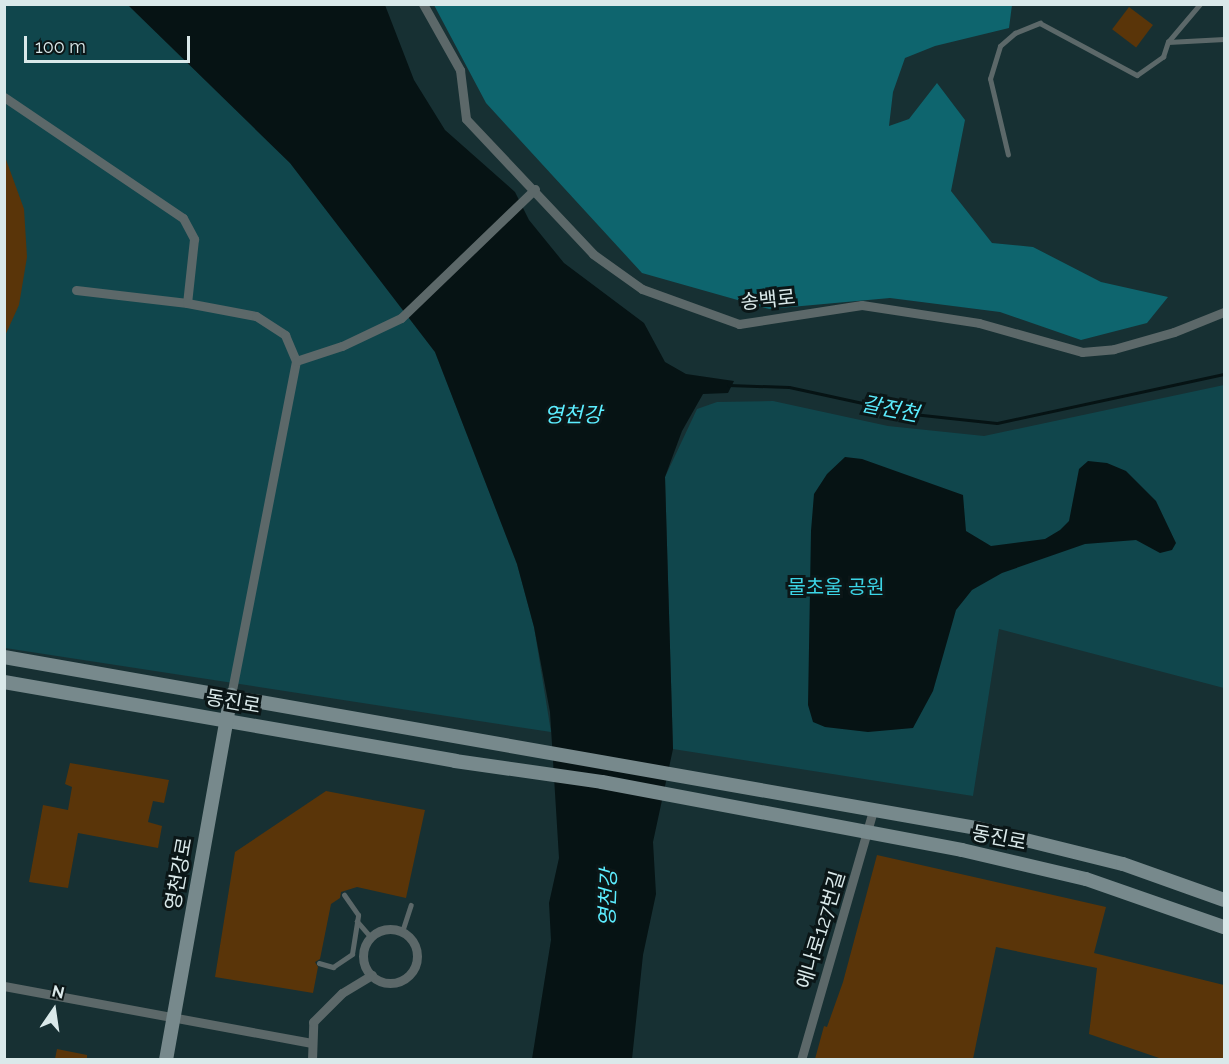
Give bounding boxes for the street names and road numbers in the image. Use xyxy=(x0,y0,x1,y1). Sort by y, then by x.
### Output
street label: 송백로 xyxy=(739,285,797,315)
street label: 동진로 xyxy=(204,685,262,719)
street label: 동진로 xyxy=(970,821,1028,855)
street label: 영천강로 xyxy=(161,836,197,912)
street label: 에나로127번길 xyxy=(792,868,850,992)

